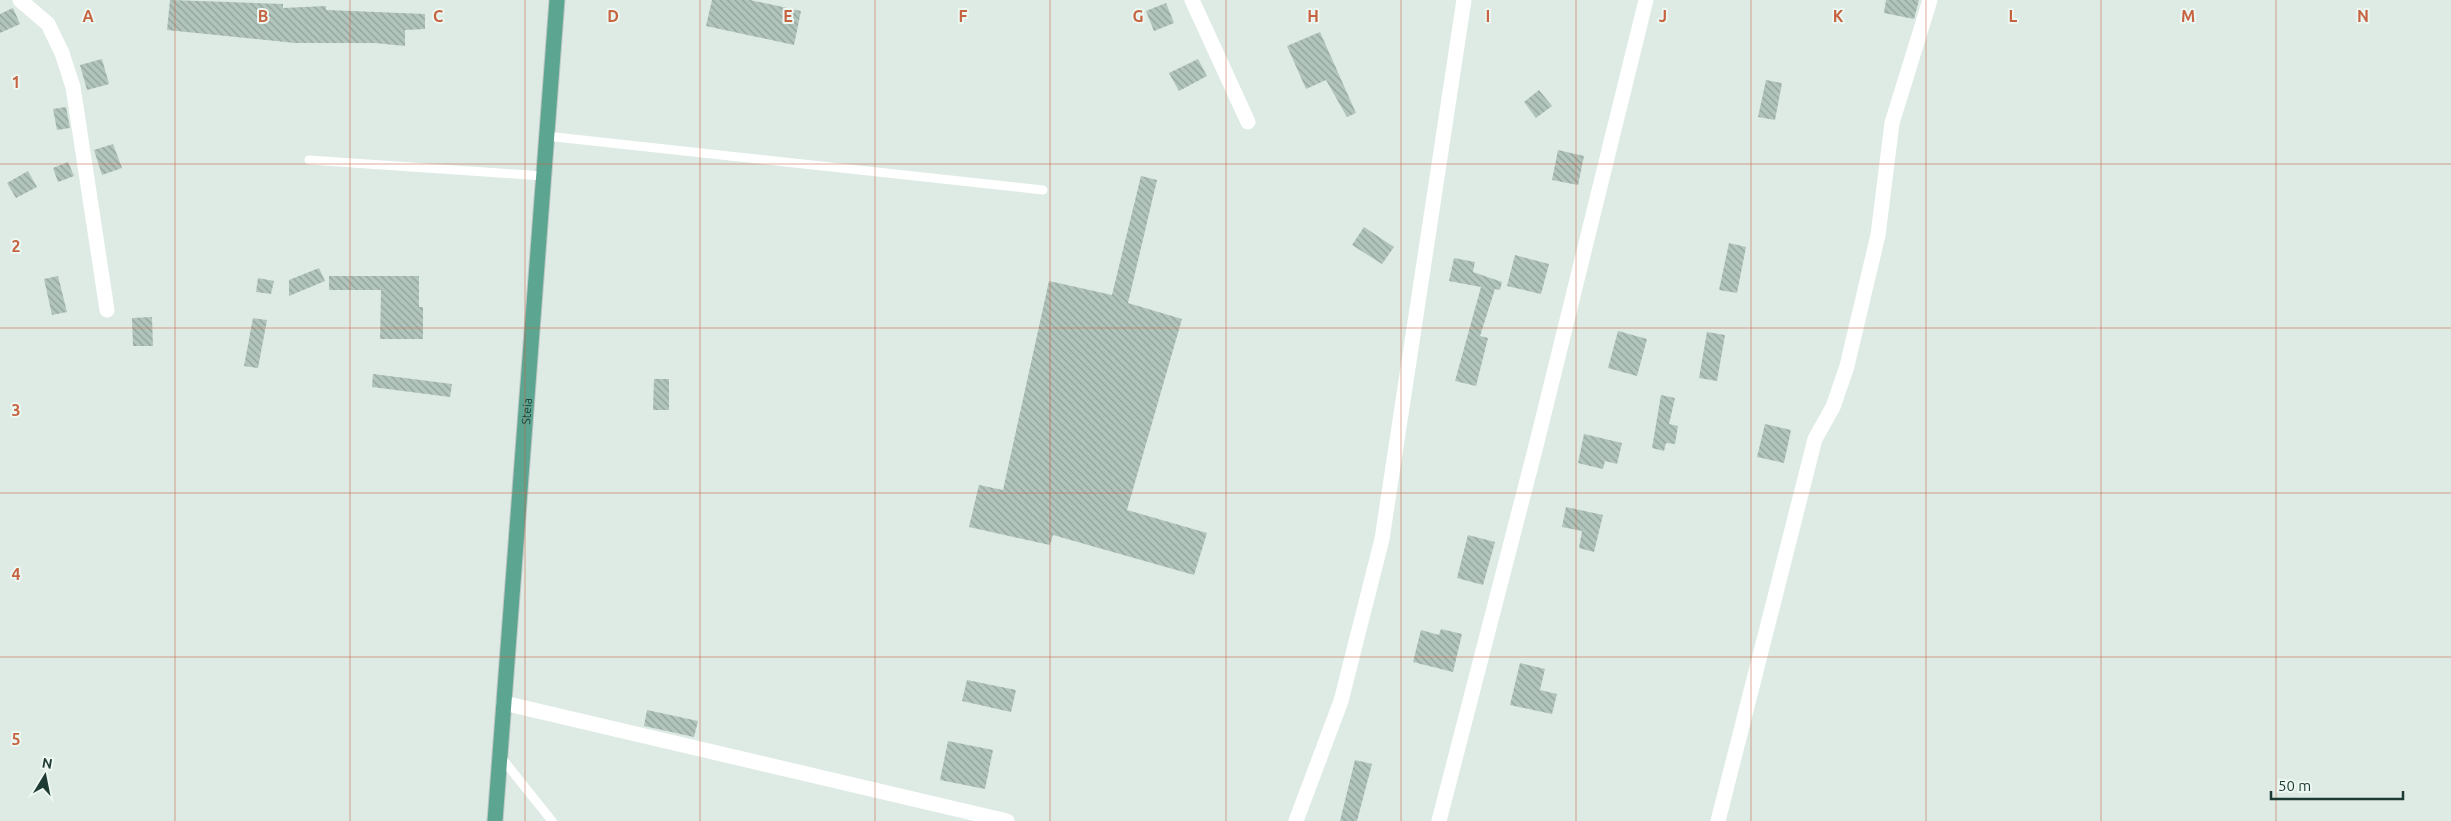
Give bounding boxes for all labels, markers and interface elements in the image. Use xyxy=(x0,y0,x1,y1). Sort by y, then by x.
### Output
text: A xyxy=(82,7,94,25)
text: B xyxy=(258,7,268,25)
text: C xyxy=(433,7,443,25)
text: D xyxy=(607,7,619,25)
text: E xyxy=(783,7,793,25)
text: F xyxy=(959,7,968,25)
text: G xyxy=(1132,7,1144,25)
text: H xyxy=(1307,7,1319,25)
text: I xyxy=(1486,7,1490,25)
text: J xyxy=(1659,7,1667,25)
text: K xyxy=(1833,7,1844,25)
text: L xyxy=(2009,7,2018,25)
text: M xyxy=(2181,7,2195,25)
text: N xyxy=(2357,7,2369,25)
text: 1 xyxy=(11,73,21,91)
text: 2 xyxy=(11,237,21,255)
street label: Steia xyxy=(518,397,533,425)
text: 3 xyxy=(11,401,21,419)
text: 4 xyxy=(11,565,21,583)
text: 5 xyxy=(11,730,21,748)
north arrow xyxy=(20,751,70,801)
text: N xyxy=(41,754,54,772)
scale bar xyxy=(2271,768,2404,800)
text: 50 m xyxy=(2278,777,2311,794)

